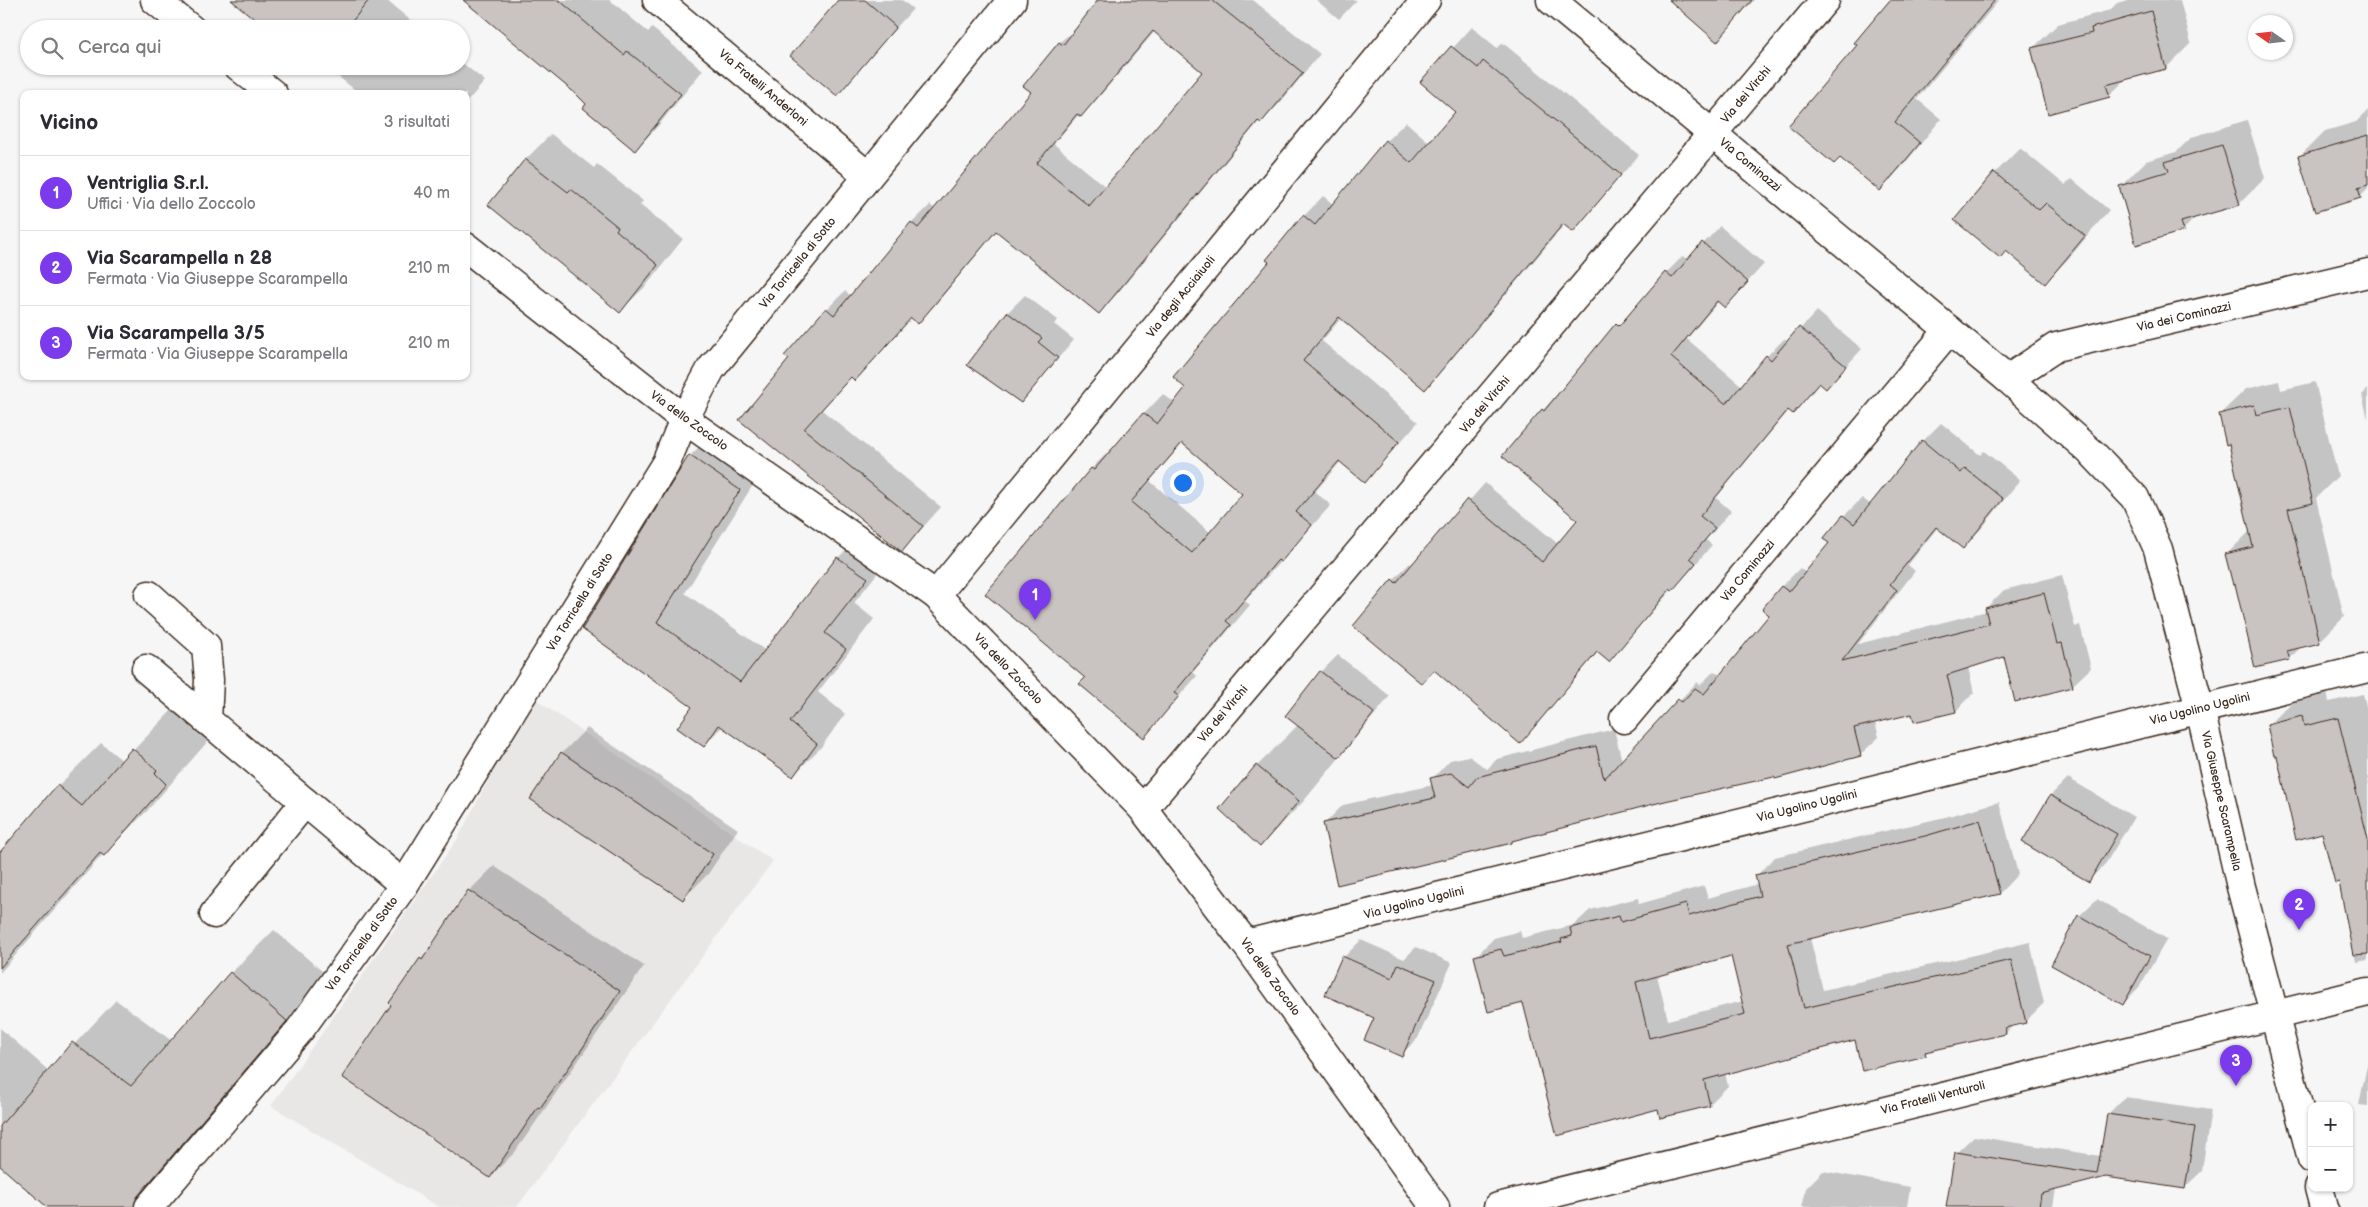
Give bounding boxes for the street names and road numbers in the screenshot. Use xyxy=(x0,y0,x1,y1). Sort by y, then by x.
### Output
street label: Via Fratelli Anderloni xyxy=(715,46,811,130)
street label: Via dei Virchi xyxy=(1718,63,1774,127)
street label: Via Cominazzi xyxy=(1716,135,1784,195)
street label: Via Torricella di Sotto xyxy=(756,214,840,312)
street label: Via degli Acciaiuoli xyxy=(1143,253,1219,341)
street label: Via dei Cominazzi xyxy=(2135,299,2233,335)
street label: Via dei Virchi xyxy=(1457,373,1513,437)
street label: Via dello Zoccolo xyxy=(647,388,731,454)
street label: Via Cominazzi xyxy=(1718,537,1778,605)
street label: Via Torricella di Sotto xyxy=(544,550,616,654)
street label: Via dello Zoccolo xyxy=(970,630,1046,708)
street label: Via dei Virchi xyxy=(1195,682,1251,746)
street label: Via Ugolino Ugolini xyxy=(2148,689,2252,729)
street label: Via Giuseppe Scarampella xyxy=(2198,730,2244,873)
street label: Via Ugolino Ugolini xyxy=(1755,786,1859,826)
street label: Via Ugolino Ugolini xyxy=(1362,883,1466,923)
street label: Via Torricella di Sotto xyxy=(323,894,401,994)
street label: Via dello Zoccolo xyxy=(1237,935,1303,1019)
street label: Via Fratelli Venturoli xyxy=(1879,1078,1987,1118)

